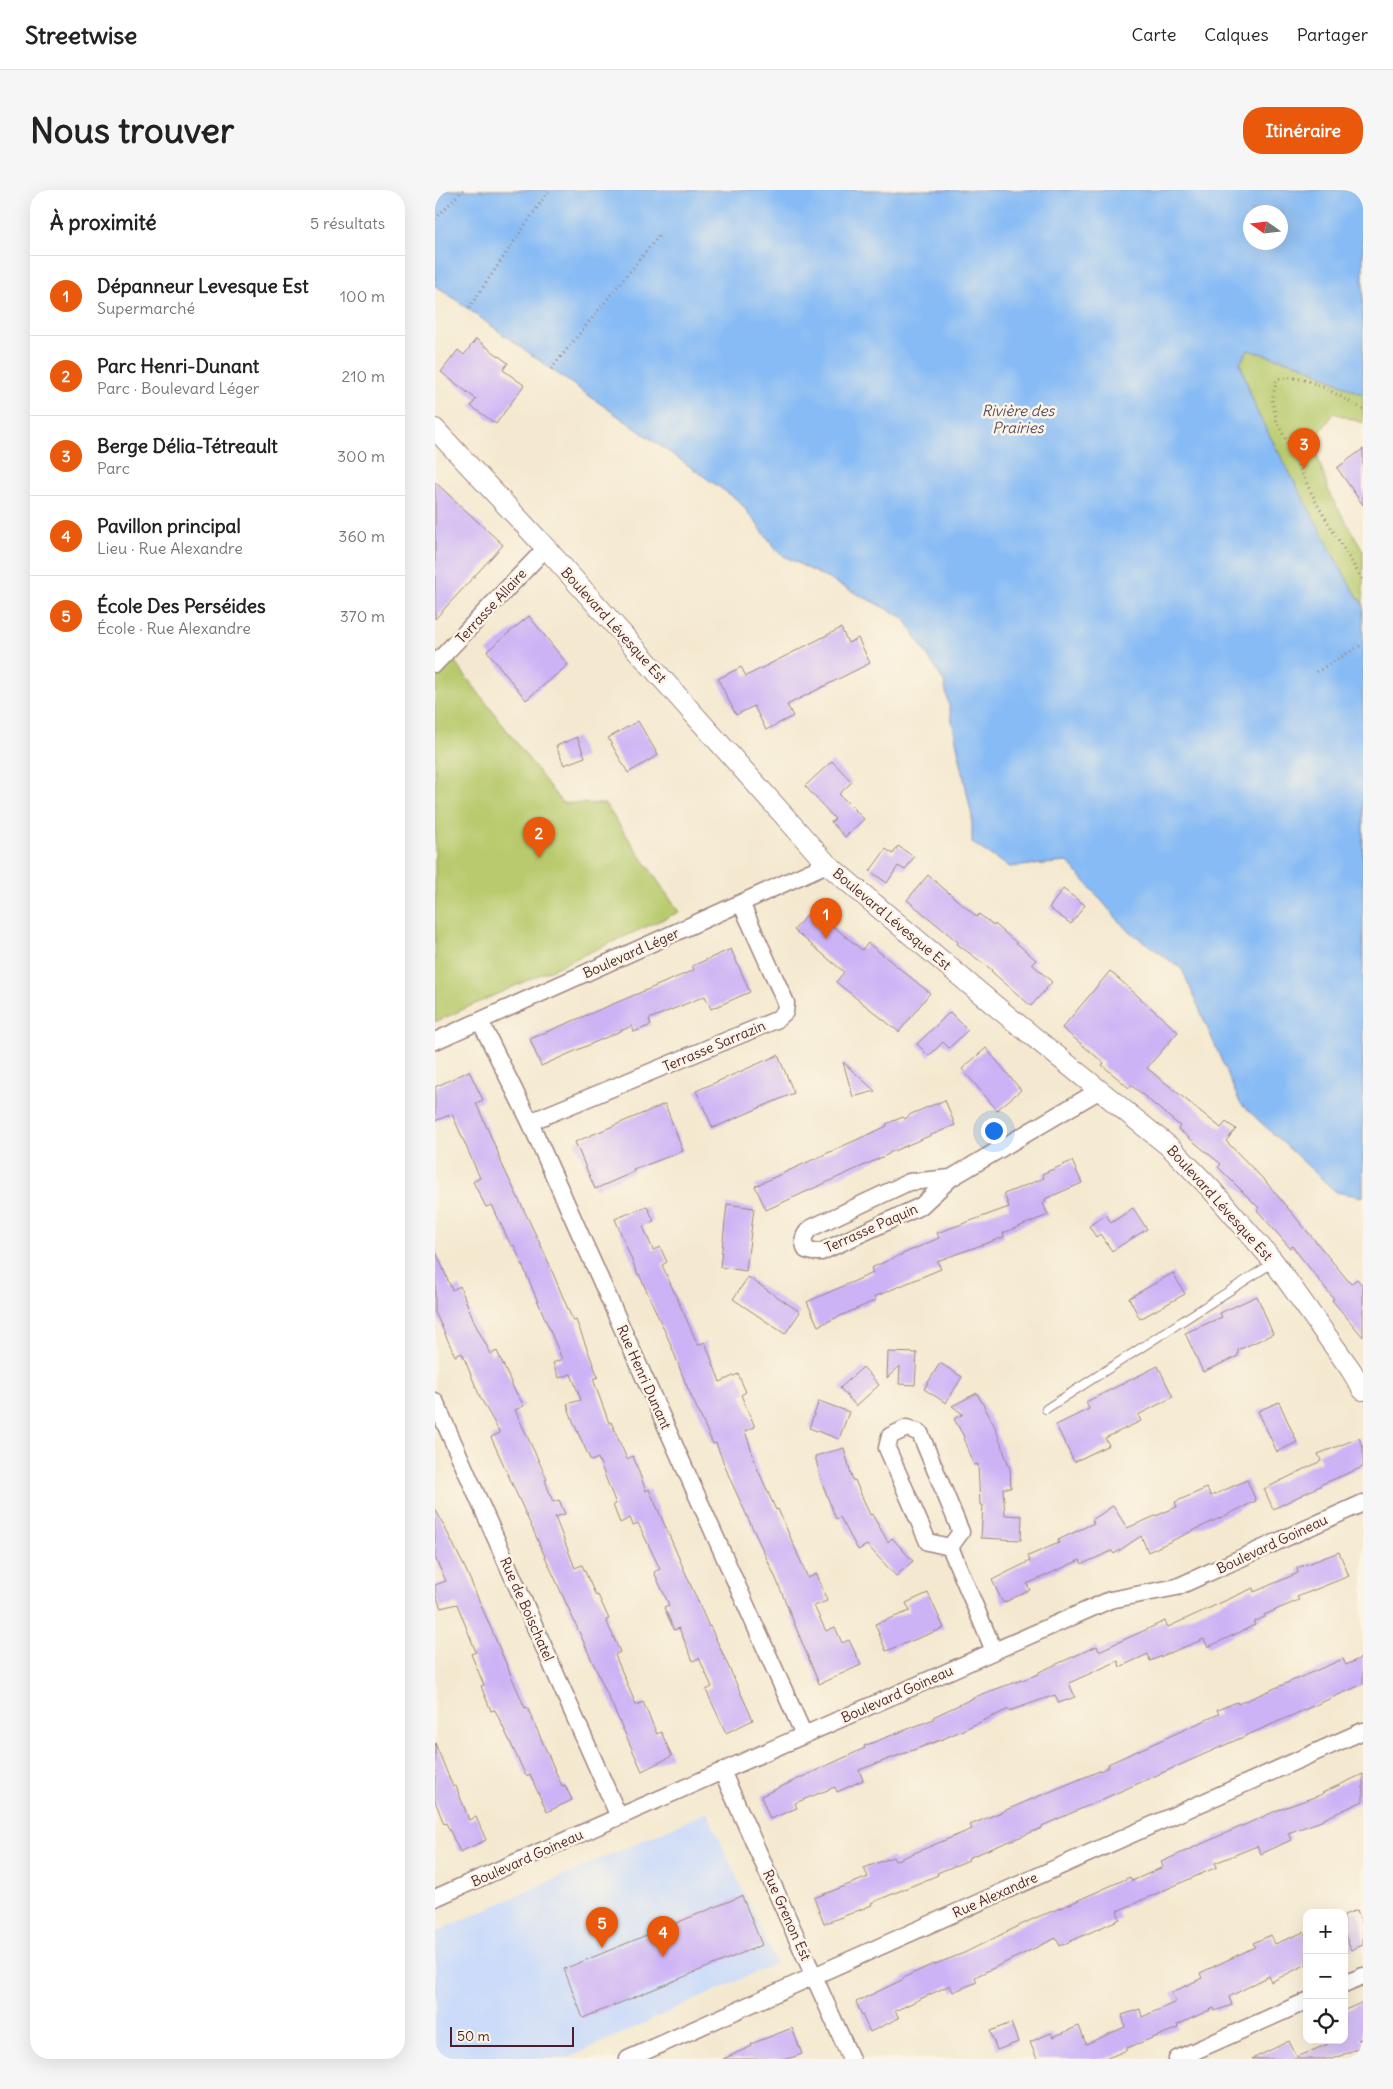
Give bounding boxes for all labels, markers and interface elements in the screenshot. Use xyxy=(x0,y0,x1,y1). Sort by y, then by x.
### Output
text: Streetwise xyxy=(25,20,137,50)
text: Carte xyxy=(1131,23,1176,46)
text: Calques xyxy=(1204,23,1269,46)
text: Partager xyxy=(1297,23,1368,46)
button: Itinéraire xyxy=(1243,107,1363,154)
text: Nous trouver xyxy=(30,108,234,152)
north arrow xyxy=(1243,205,1288,250)
text: À proximité xyxy=(50,209,157,236)
text: 5 résultats xyxy=(310,213,385,233)
text: Dépanneur Levesque Est xyxy=(97,274,309,298)
text: 1 xyxy=(63,286,69,306)
text: 100 m xyxy=(340,286,385,306)
text: Supermarché xyxy=(97,298,195,318)
text: Parc Henri-Dunant xyxy=(97,354,259,378)
text: 2 xyxy=(62,366,70,386)
text: 210 m xyxy=(342,366,385,386)
text: Parc · Boulevard Léger xyxy=(97,378,259,398)
water label: Rivière des Prairies xyxy=(982,401,1055,437)
pin: 3 xyxy=(1288,428,1320,469)
text: Berge Délia-Tétreault xyxy=(97,434,278,458)
text: 3 xyxy=(61,446,71,466)
text: 300 m xyxy=(337,446,385,466)
text: Parc xyxy=(97,458,130,478)
text: Pavillon principal xyxy=(97,514,241,538)
text: 4 xyxy=(61,526,71,546)
text: 360 m xyxy=(338,526,385,546)
text: Lieu · Rue Alexandre xyxy=(97,538,243,558)
street label: Boulevard Lévesque Est xyxy=(557,564,671,687)
street label: Terrasse Allaire xyxy=(452,565,530,647)
text: École Des Perséides xyxy=(97,594,266,618)
text: 5 xyxy=(61,606,71,626)
text: 370 m xyxy=(340,606,385,626)
text: École · Rue Alexandre xyxy=(97,618,251,638)
pin: 2 xyxy=(523,817,555,858)
street label: Boulevard Lévesque Est xyxy=(829,864,955,974)
pin: 1 xyxy=(810,898,842,939)
street label: Boulevard Léger xyxy=(580,924,682,982)
street label: Terrasse Sarrazin xyxy=(660,1016,768,1076)
your location xyxy=(981,1118,1007,1144)
street label: Boulevard Lévesque Est xyxy=(1163,1142,1277,1265)
street label: Terrasse Paquin xyxy=(822,1199,920,1257)
street label: Rue Henri Dunant xyxy=(613,1322,675,1432)
street label: Boulevard Goineau xyxy=(1214,1510,1330,1578)
street label: Rue de Boischatel xyxy=(496,1554,558,1664)
street label: Boulevard Goineau xyxy=(838,1661,956,1727)
street label: Boulevard Goineau xyxy=(468,1825,586,1891)
street label: Rue Grenon Est xyxy=(759,1867,815,1963)
street label: Rue Alexandre xyxy=(950,1868,1040,1922)
pin: 5 xyxy=(586,1907,618,1948)
map controls xyxy=(1303,1909,1348,2044)
button: + xyxy=(1303,1909,1348,1954)
pin: 4 xyxy=(647,1916,679,1957)
button: − xyxy=(1303,1954,1348,1999)
button: locate xyxy=(1303,1999,1348,2044)
scale bar xyxy=(450,2024,574,2047)
text: 50 m xyxy=(457,2027,490,2045)

